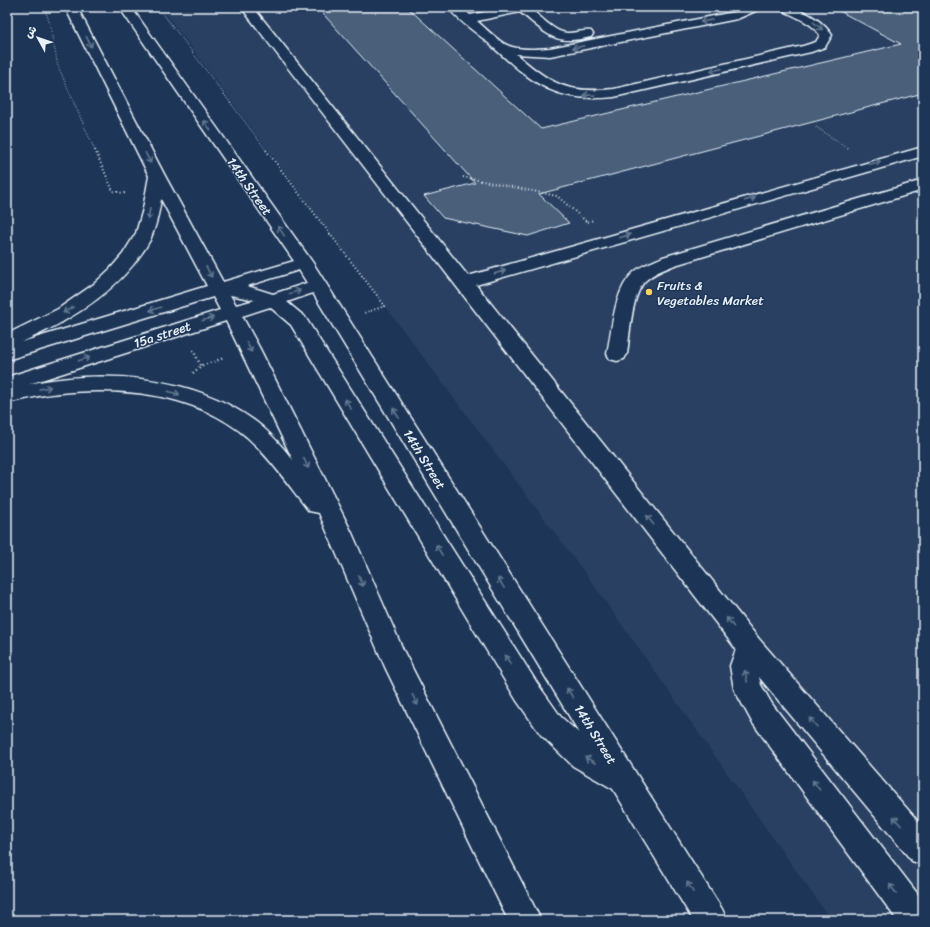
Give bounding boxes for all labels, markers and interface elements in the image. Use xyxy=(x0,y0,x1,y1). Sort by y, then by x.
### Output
north arrow xyxy=(18,18,58,58)
one-way arrow xyxy=(700,18,713,26)
text: ش xyxy=(20,21,42,43)
one-way arrow xyxy=(812,22,823,31)
one-way arrow xyxy=(85,36,93,48)
one-way arrow xyxy=(572,43,585,51)
one-way arrow xyxy=(710,67,723,74)
one-way arrow xyxy=(583,91,596,99)
one-way arrow xyxy=(203,120,211,131)
one-way arrow xyxy=(144,151,152,163)
street label: 14th Street xyxy=(221,152,279,221)
one-way arrow xyxy=(868,159,881,167)
one-way arrow xyxy=(743,195,756,203)
one-way arrow xyxy=(145,207,153,220)
one-way arrow xyxy=(277,226,285,237)
one-way arrow xyxy=(619,232,632,239)
one-way arrow xyxy=(206,266,214,278)
one-way arrow xyxy=(494,268,507,275)
place label: Fruits & Vegetables Market xyxy=(657,274,764,312)
marker: Fruits & Vegetables Market xyxy=(644,287,654,297)
one-way arrow xyxy=(288,288,301,295)
one-way arrow xyxy=(148,306,161,313)
one-way arrow xyxy=(62,307,74,315)
street label: 15a street xyxy=(131,314,194,355)
one-way arrow xyxy=(201,315,214,322)
one-way arrow xyxy=(246,340,253,352)
one-way arrow xyxy=(77,355,90,362)
one-way arrow xyxy=(38,384,51,392)
one-way arrow xyxy=(167,390,180,397)
one-way arrow xyxy=(344,398,352,410)
one-way arrow xyxy=(392,408,400,419)
street label: 14th Street xyxy=(397,425,452,494)
one-way arrow xyxy=(303,457,310,469)
one-way arrow xyxy=(646,514,654,525)
one-way arrow xyxy=(435,545,443,556)
one-way arrow xyxy=(358,575,365,587)
one-way arrow xyxy=(497,577,505,589)
one-way arrow xyxy=(726,616,735,627)
one-way arrow xyxy=(503,655,512,666)
one-way arrow xyxy=(741,670,749,683)
one-way arrow xyxy=(566,688,574,699)
one-way arrow xyxy=(412,693,419,705)
street label: 14th Street xyxy=(568,700,623,769)
one-way arrow xyxy=(809,717,818,727)
one-way arrow xyxy=(584,755,596,763)
one-way arrow xyxy=(811,779,820,790)
one-way arrow xyxy=(893,816,902,826)
one-way arrow xyxy=(686,881,694,893)
one-way arrow xyxy=(889,883,898,894)

